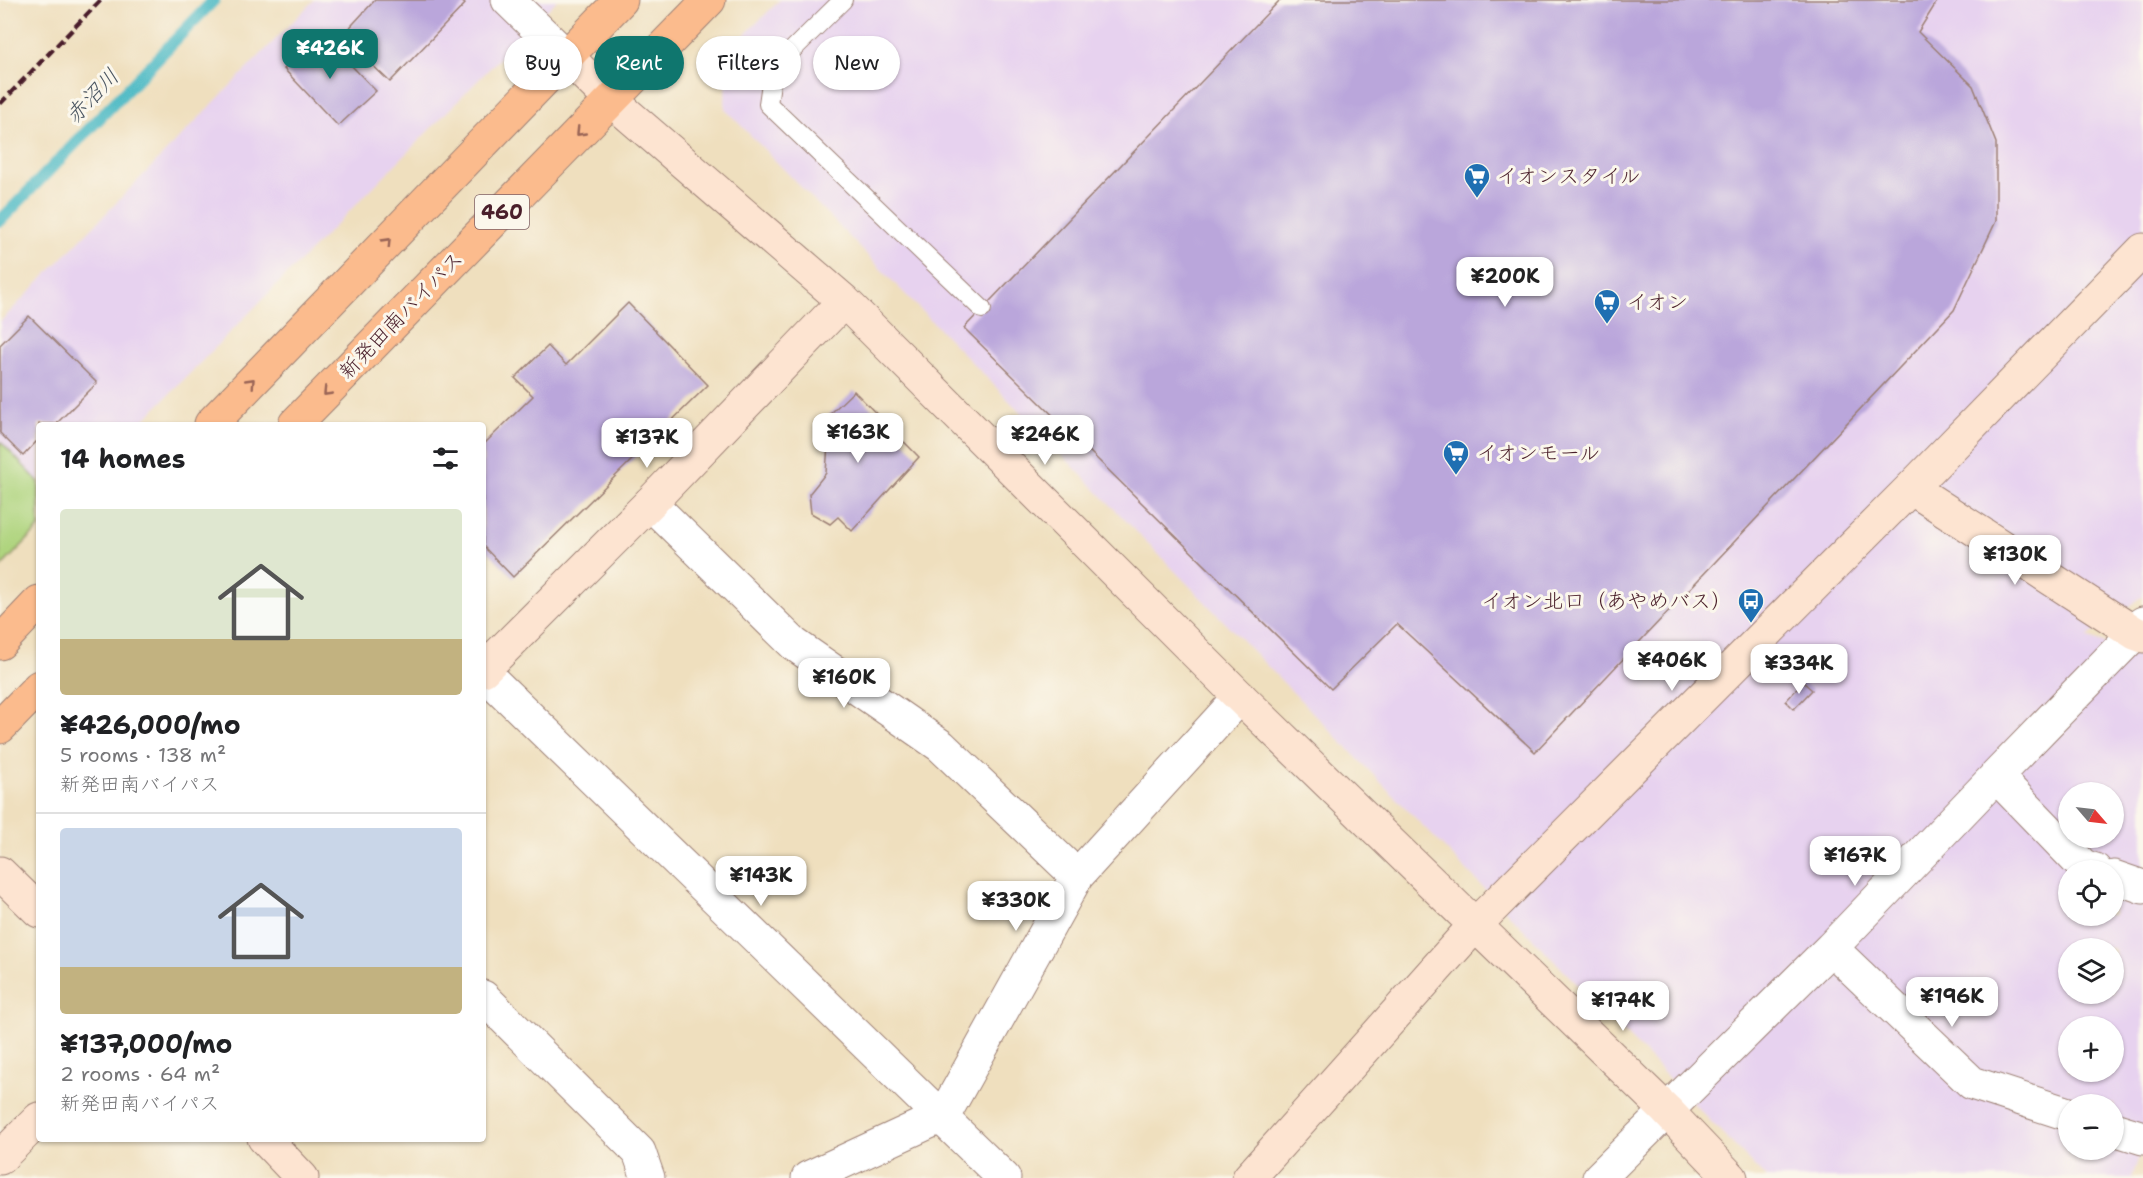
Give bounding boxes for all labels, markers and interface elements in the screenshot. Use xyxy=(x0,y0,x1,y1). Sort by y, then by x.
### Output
pin: ¥426K xyxy=(288,29,372,80)
text: ¥426K xyxy=(296,35,364,61)
chip: Buy xyxy=(504,36,582,90)
chip: Rent xyxy=(594,36,684,90)
chip: Filters xyxy=(696,36,801,90)
chip: New xyxy=(813,36,900,90)
water label: 赤沼川 xyxy=(59,62,125,130)
one-way arrow xyxy=(576,125,587,135)
supermarket icon: イオンスタイル xyxy=(1462,161,1492,199)
place label: イオンスタイル xyxy=(1496,162,1640,190)
road number: 460 xyxy=(475,195,529,229)
one-way arrow xyxy=(379,238,390,249)
street label: 新発田南バイパス xyxy=(333,245,469,385)
pin: ¥200K xyxy=(1463,257,1547,308)
text: ¥200K xyxy=(1470,263,1540,289)
supermarket icon: イオン xyxy=(1592,287,1622,325)
place label: イオン xyxy=(1626,288,1688,316)
one-way arrow xyxy=(244,379,255,390)
one-way arrow xyxy=(323,384,334,395)
pin: ¥163K xyxy=(816,413,900,464)
pin: ¥246K xyxy=(1003,415,1087,466)
pin: ¥137K xyxy=(605,418,689,469)
text: ¥163K xyxy=(826,419,890,445)
text: ¥246K xyxy=(1011,421,1079,447)
text: ¥137K xyxy=(615,424,679,450)
supermarket icon: イオンモール xyxy=(1441,438,1471,476)
place label: イオンモール xyxy=(1476,439,1600,467)
text: 14 homes xyxy=(60,441,186,476)
icon: filters xyxy=(429,442,462,475)
pin: ¥130K xyxy=(1973,535,2057,586)
text: ¥130K xyxy=(1983,541,2047,567)
icon: home xyxy=(207,548,315,656)
bus stop icon: イオン北口（あやめバス） xyxy=(1736,586,1766,624)
place label: イオン北口（あやめバス） xyxy=(1481,587,1732,615)
pin: ¥406K xyxy=(1630,641,1714,692)
pin: ¥334K xyxy=(1757,644,1841,695)
text: ¥406K xyxy=(1637,647,1707,673)
text: ¥334K xyxy=(1765,650,1833,676)
pin: ¥160K xyxy=(802,658,886,709)
text: ¥160K xyxy=(812,664,876,690)
text: ¥426,000/mo xyxy=(60,707,241,742)
text: 5 rooms · 138 m² xyxy=(60,742,226,768)
text: 新発田南バイパス xyxy=(60,771,220,797)
north arrow xyxy=(2058,782,2124,848)
map controls xyxy=(2058,782,2124,1160)
pin: ¥167K xyxy=(1813,836,1897,887)
text: ¥167K xyxy=(1824,842,1886,868)
pin: ¥143K xyxy=(719,856,803,907)
button: locate xyxy=(2058,860,2124,926)
text: ¥143K xyxy=(730,862,792,888)
icon: home xyxy=(207,867,315,975)
pin: ¥330K xyxy=(974,881,1058,932)
text: ¥330K xyxy=(982,887,1051,913)
button: layers xyxy=(2058,938,2124,1004)
pin: ¥196K xyxy=(1910,977,1994,1028)
pin: ¥174K xyxy=(1581,981,1665,1032)
text: ¥196K xyxy=(1920,983,1984,1009)
text: ¥174K xyxy=(1591,987,1655,1013)
button: + xyxy=(2058,1016,2124,1082)
text: ¥137,000/mo xyxy=(60,1026,233,1061)
text: 2 rooms · 64 m² xyxy=(60,1061,220,1087)
text: 新発田南バイパス xyxy=(60,1090,220,1116)
button: − xyxy=(2058,1094,2124,1160)

